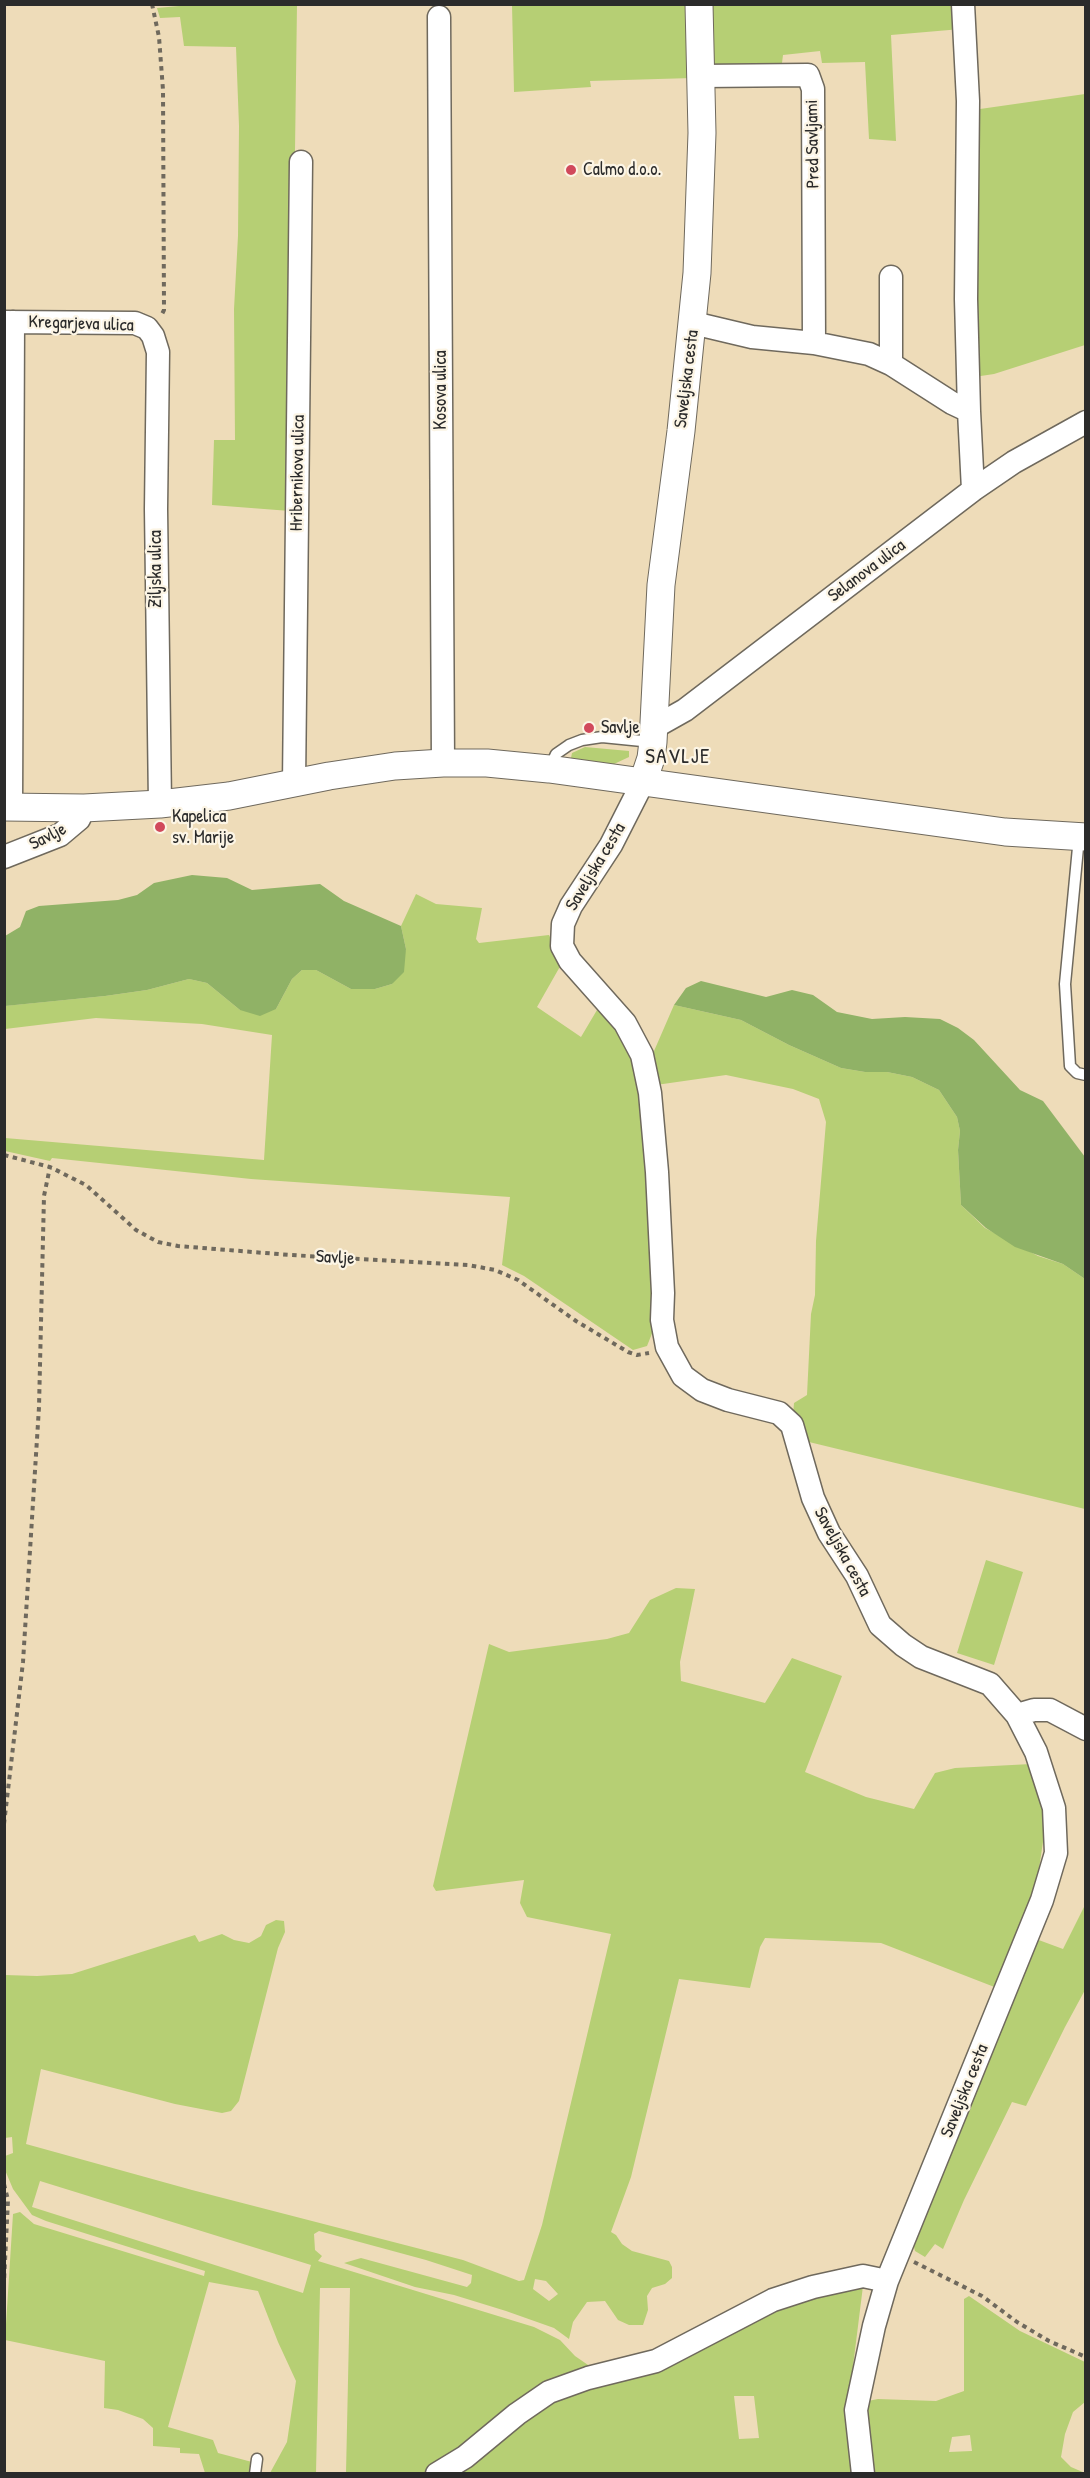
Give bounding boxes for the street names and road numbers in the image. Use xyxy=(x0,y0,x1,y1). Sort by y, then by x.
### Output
street label: Pred Savljami xyxy=(801,99,825,189)
street label: Kregarjeva ulica xyxy=(28,311,134,337)
street label: Saveljska cesta xyxy=(670,329,704,429)
street label: Kosova ulica xyxy=(430,350,452,430)
street label: Hribernikova ulica xyxy=(286,415,310,531)
street label: Ziljska ulica xyxy=(145,530,167,608)
street label: Selanova ulica xyxy=(824,535,910,607)
street label: Savlje xyxy=(26,819,70,855)
street label: Saveljska cesta xyxy=(561,819,631,915)
street label: Savlje xyxy=(315,1246,355,1270)
street label: Saveljska cesta xyxy=(809,1504,875,1600)
street label: Saveljska cesta xyxy=(937,2041,993,2141)

